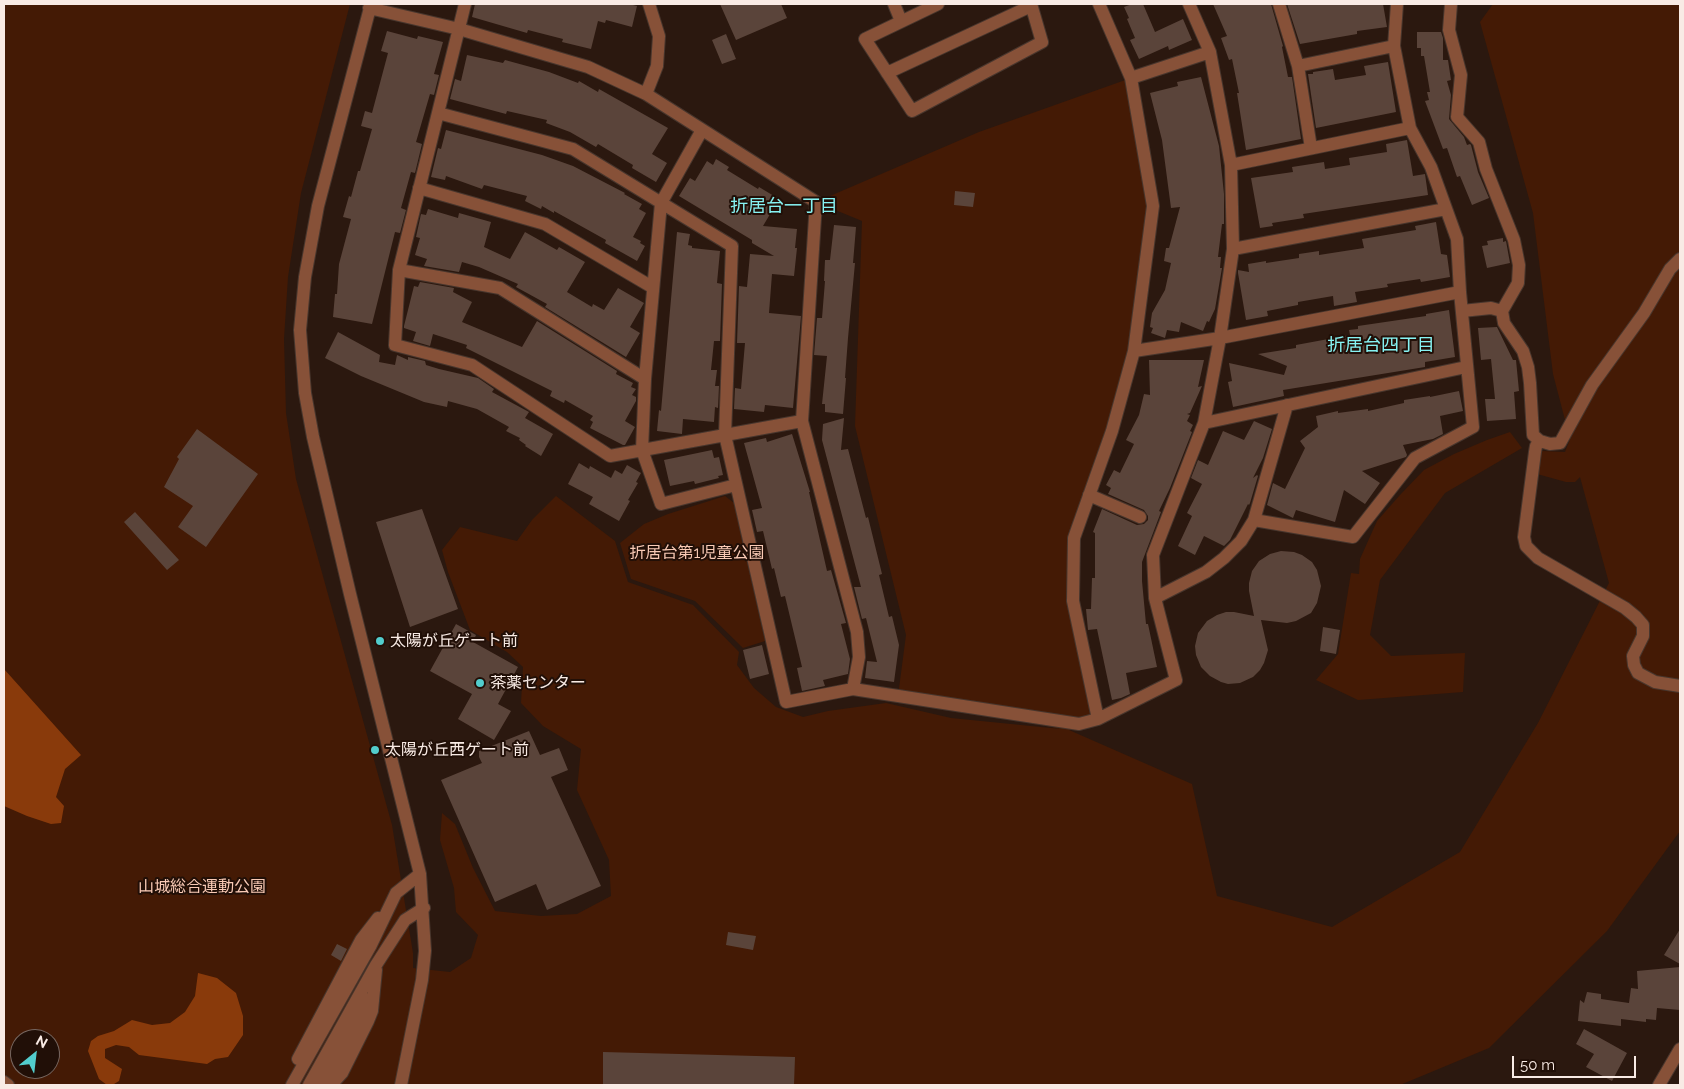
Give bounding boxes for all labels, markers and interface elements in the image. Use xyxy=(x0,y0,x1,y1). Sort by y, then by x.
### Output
district label: 折居台一丁目 xyxy=(730,196,838,218)
district label: 折居台四丁目 xyxy=(1327,335,1435,357)
park label: 折居台第1児童公園 xyxy=(630,543,764,563)
place label: 太陽が丘ゲート前 xyxy=(390,631,518,651)
marker: 太陽が丘ゲート前 xyxy=(374,635,386,647)
place label: 茶薬センター xyxy=(490,673,586,693)
marker: 茶薬センター xyxy=(474,677,486,689)
place label: 太陽が丘西ゲート前 xyxy=(385,740,529,760)
marker: 太陽が丘西ゲート前 xyxy=(369,744,381,756)
park label: 山城総合運動公園 xyxy=(138,877,266,897)
north arrow xyxy=(10,1029,60,1079)
text: N xyxy=(33,1032,50,1051)
scale bar xyxy=(1514,1046,1638,1078)
text: 50 m xyxy=(1520,1056,1555,1074)

